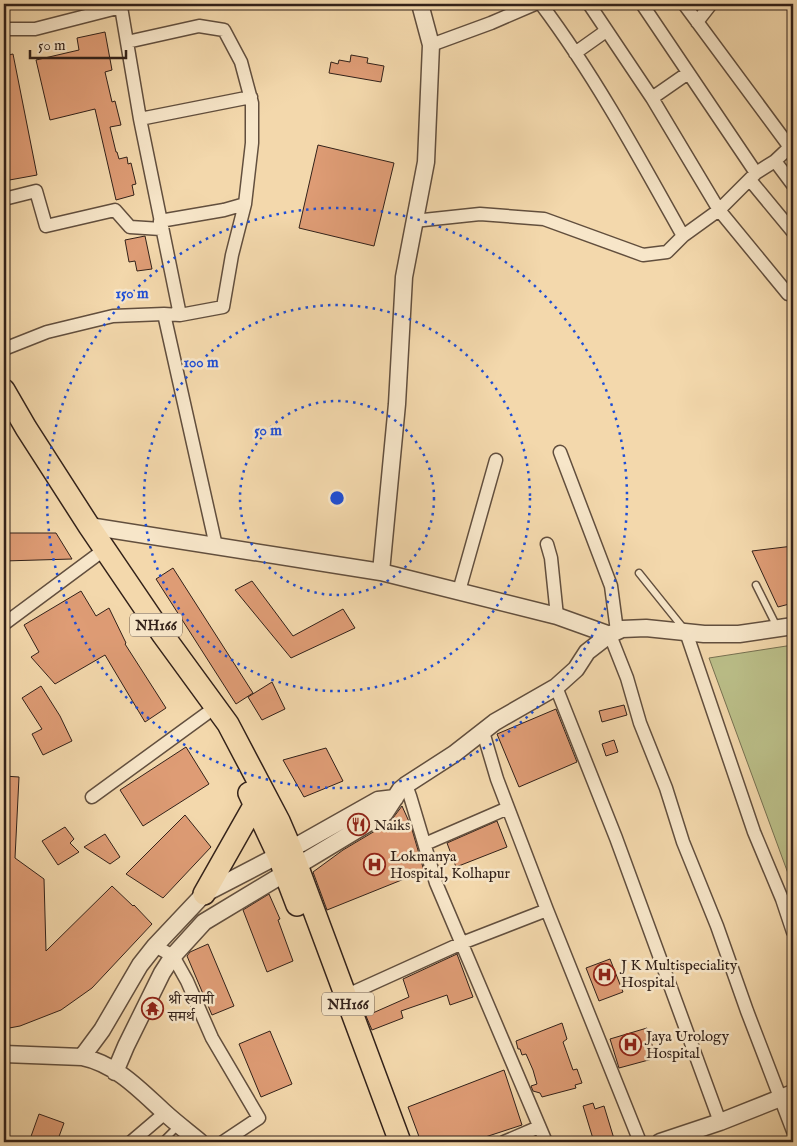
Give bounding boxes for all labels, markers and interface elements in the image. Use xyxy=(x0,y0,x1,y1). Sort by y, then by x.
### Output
scale bar xyxy=(30,28,126,60)
text: 50 m xyxy=(38,36,66,55)
text: 150 m xyxy=(115,284,149,303)
text: 100 m xyxy=(183,353,219,372)
text: 50 m xyxy=(254,421,282,440)
centre of rings xyxy=(328,489,346,507)
road number: NH166 xyxy=(130,614,182,636)
restaurant icon: Naiks xyxy=(346,813,370,837)
place label: Naiks xyxy=(374,816,410,835)
place label: Lokmanya Hospital, Kolhapur xyxy=(390,847,511,883)
hospital icon: Lokmanya Hospital, Kolhapur xyxy=(362,853,386,877)
place label: J K Multispeciality Hospital xyxy=(619,956,738,992)
hospital icon: J K Multispeciality Hospital xyxy=(593,962,617,986)
place label: श्री स्वामी समर्थ xyxy=(167,990,215,1026)
road number: NH166 xyxy=(322,992,374,1016)
temple icon: श्री स्वामी समर्थ xyxy=(140,996,164,1020)
place label: Jaya Urology Hospital xyxy=(644,1027,730,1063)
hospital icon: Jaya Urology Hospital xyxy=(618,1033,642,1057)

